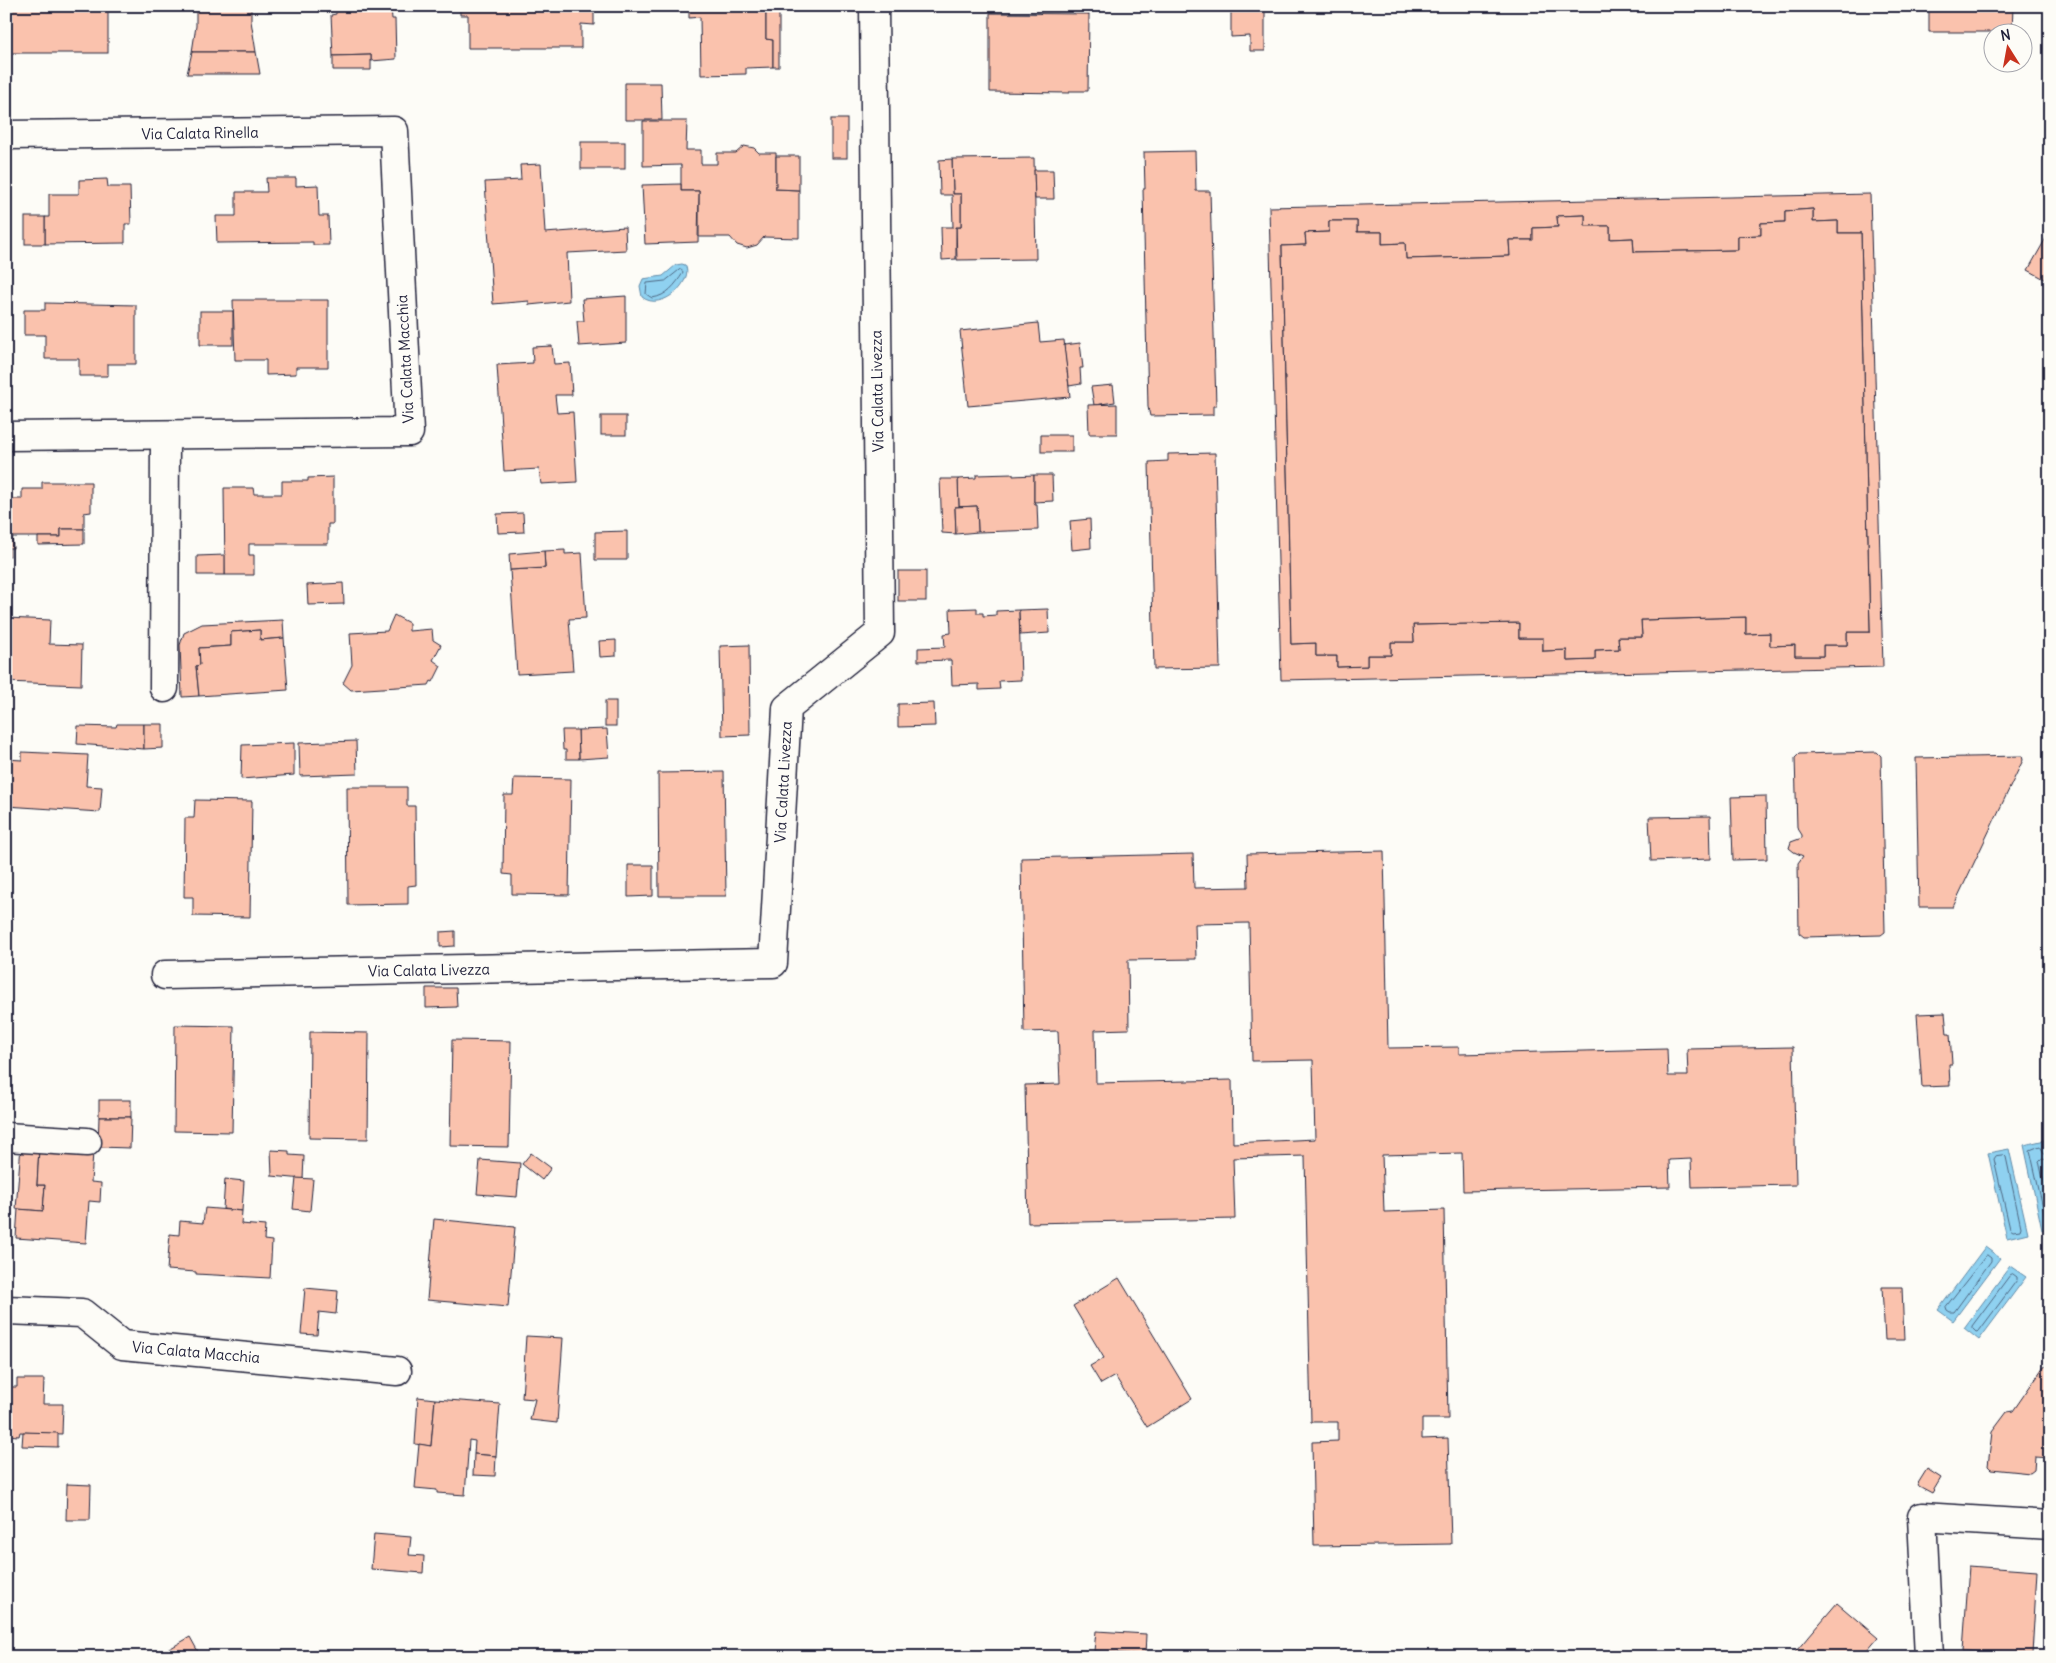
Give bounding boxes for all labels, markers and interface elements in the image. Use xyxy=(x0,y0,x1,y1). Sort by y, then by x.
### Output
north arrow xyxy=(1984,22,2034,72)
text: N xyxy=(1999,25,2012,45)
street label: Via Calata Rinella xyxy=(141,122,259,144)
street label: Via Calata Macchia xyxy=(392,294,418,424)
street label: Via Calata Livezza xyxy=(866,329,888,452)
street label: Via Calata Livezza xyxy=(770,720,796,843)
street label: Via Calata Livezza xyxy=(368,959,491,981)
street label: Via Calata Macchia xyxy=(131,1337,261,1367)

